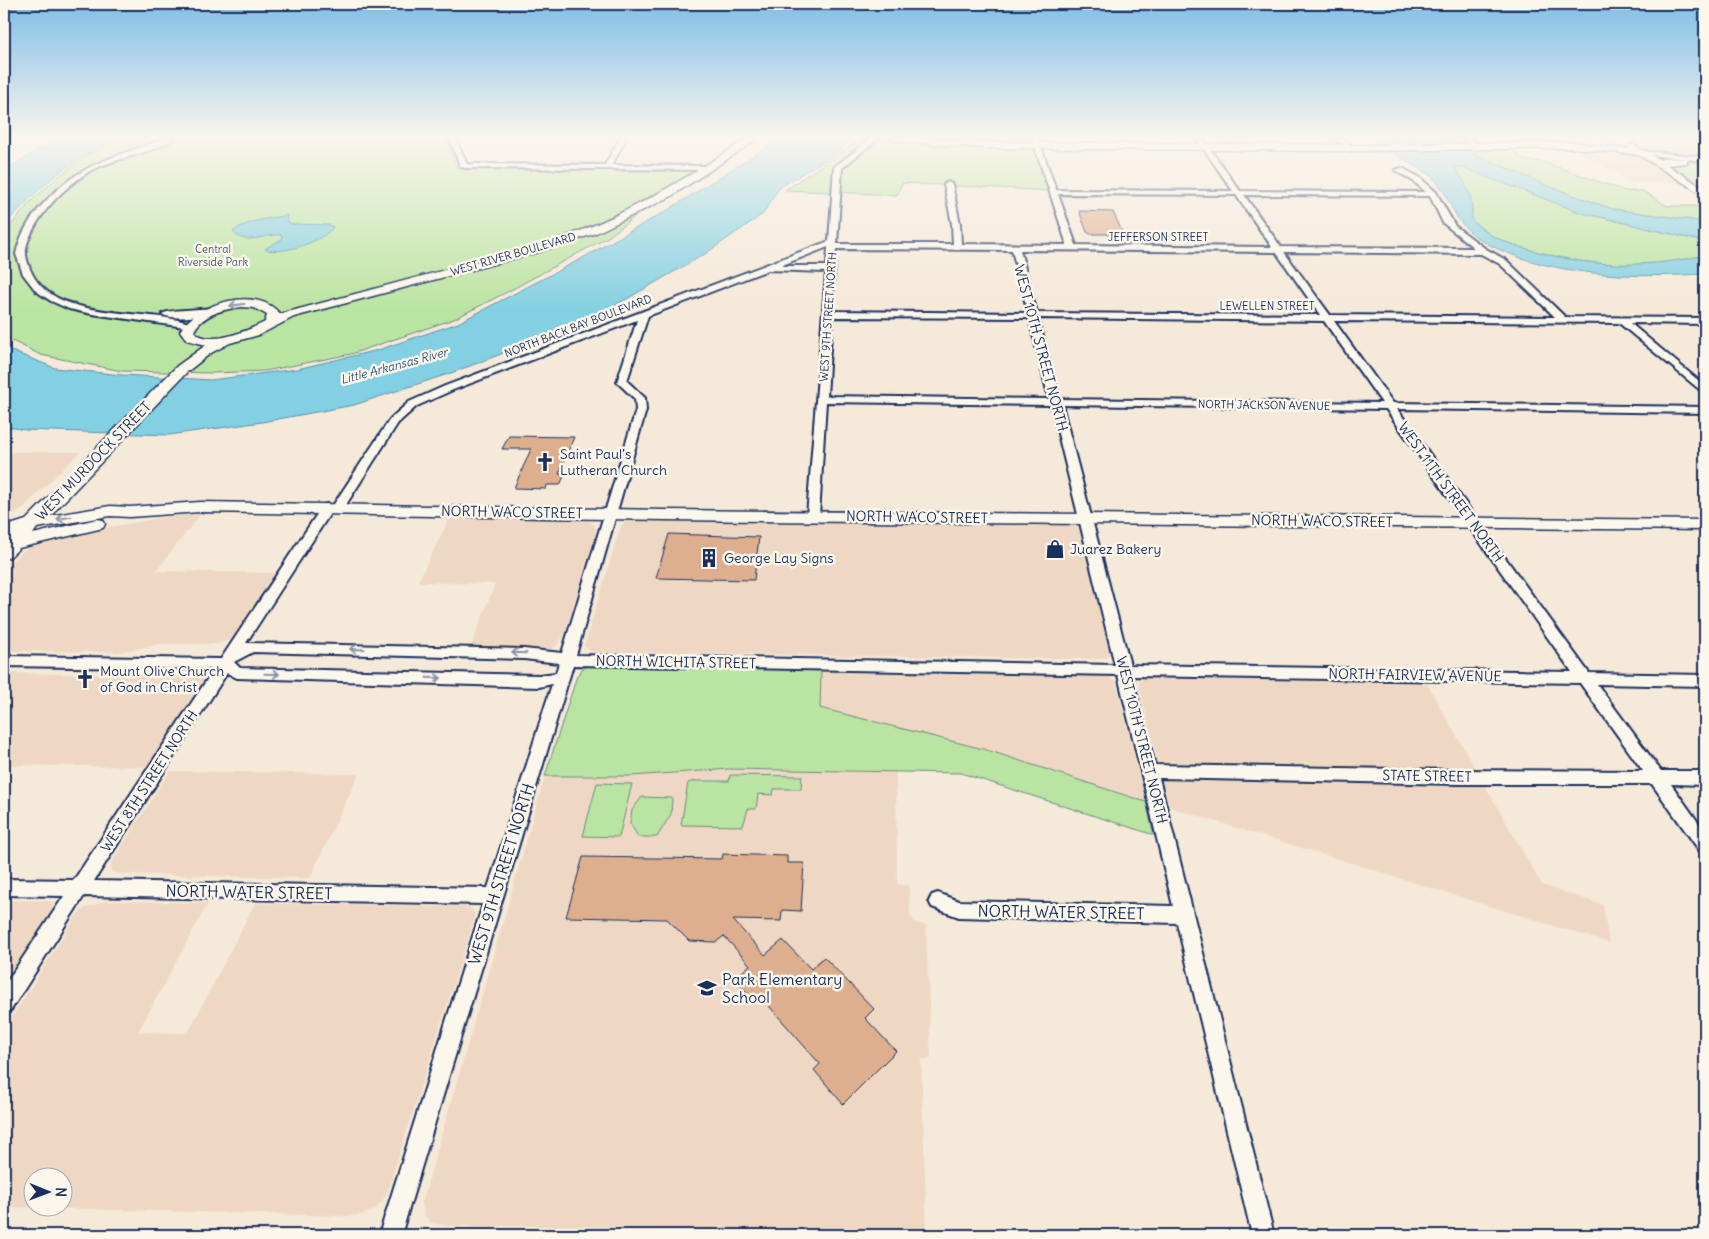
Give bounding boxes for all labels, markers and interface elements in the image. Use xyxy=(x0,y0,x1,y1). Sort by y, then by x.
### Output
street label: WEST RIVER BOULEVARD xyxy=(449,229,577,279)
street label: JEFFERSON STREET xyxy=(1108,230,1208,244)
park label: Central Riverside Park xyxy=(178,242,249,269)
street label: WEST 9TH STREET NORTH xyxy=(816,252,840,382)
street label: WEST 10TH STREET NORTH xyxy=(1010,263,1072,433)
street label: NORTH BACK BAY BOULEVARD xyxy=(502,291,654,361)
street label: LEWELLEN STREET xyxy=(1219,299,1315,313)
one-way arrow xyxy=(229,300,245,310)
water label: Little Arkansas River xyxy=(339,344,451,387)
street label: NORTH JACKSON AVENUE xyxy=(1198,397,1330,413)
street label: WEST MURDOCK STREET xyxy=(31,398,155,524)
street label: WEST 11TH STREET NORTH xyxy=(1394,418,1508,566)
place label: Saint Paul's Lutheran Church xyxy=(560,445,667,479)
church icon: Saint Paul's Lutheran Church xyxy=(534,451,556,473)
street label: NORTH WACO STREET xyxy=(441,502,583,522)
street label: NORTH WACO STREET xyxy=(846,507,988,527)
street label: NORTH WACO STREET xyxy=(1251,511,1393,531)
one-way arrow xyxy=(56,513,72,523)
shop icon: Juarez Bakery xyxy=(1044,538,1066,560)
place label: Juarez Bakery xyxy=(1070,540,1161,558)
building icon: George Lay Signs xyxy=(698,547,720,569)
place label: George Lay Signs xyxy=(724,549,834,567)
one-way arrow xyxy=(349,645,365,654)
one-way arrow xyxy=(512,649,528,658)
street label: NORTH WICHITA STREET xyxy=(596,652,756,672)
street label: WEST 10TH STREET NORTH xyxy=(1112,654,1172,826)
place label: Mount Olive Church of God in Christ xyxy=(100,662,224,696)
street label: NORTH FAIRVIEW AVENUE xyxy=(1328,664,1502,686)
church icon: Mount Olive Church of God in Christ xyxy=(74,668,96,690)
one-way arrow xyxy=(264,669,280,679)
one-way arrow xyxy=(426,673,442,683)
street label: WEST 8TH STREET NORTH xyxy=(96,707,202,855)
street label: STATE STREET xyxy=(1382,766,1472,786)
street label: WEST 9TH STREET NORTH xyxy=(464,781,538,967)
street label: NORTH WATER STREET xyxy=(165,881,333,903)
street label: NORTH WATER STREET xyxy=(977,901,1145,923)
place label: Park Elementary School xyxy=(722,969,842,1007)
school or university icon: Park Elementary School xyxy=(696,977,718,999)
north arrow xyxy=(22,1166,72,1216)
text: N xyxy=(52,1187,70,1197)

